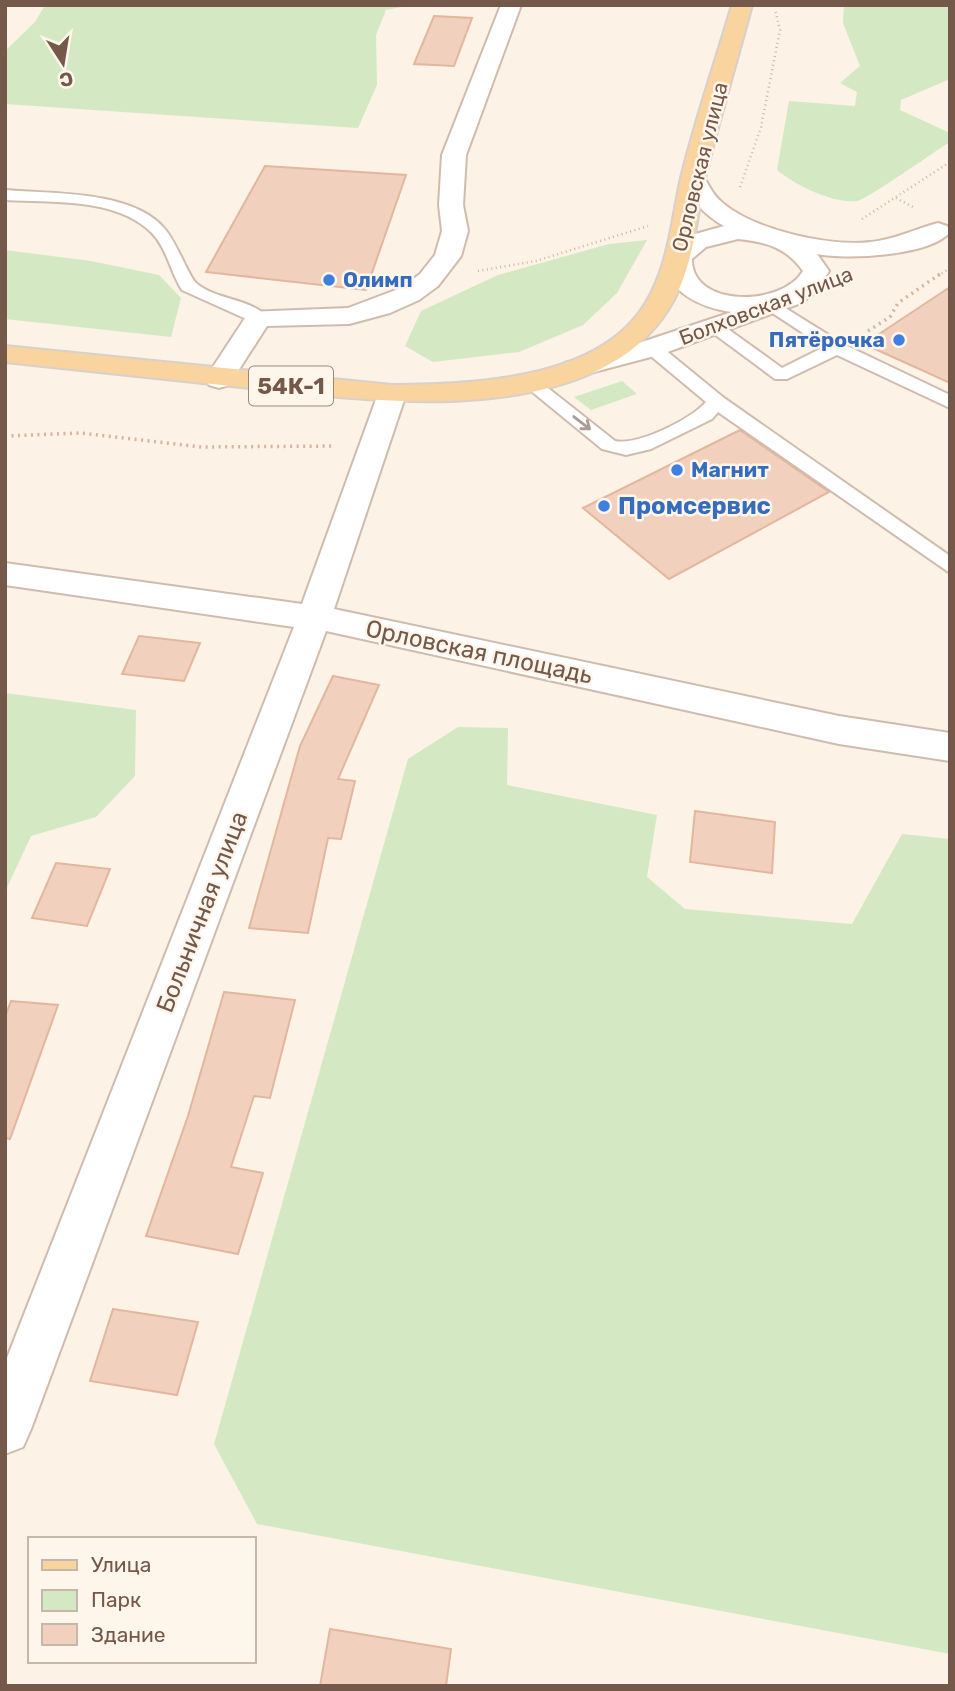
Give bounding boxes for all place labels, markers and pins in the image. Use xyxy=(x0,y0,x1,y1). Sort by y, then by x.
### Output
place label: Олимп xyxy=(343,267,413,292)
marker: Олимп xyxy=(321,272,337,288)
place label: Пятёрочка xyxy=(769,327,885,352)
marker: Пятёрочка xyxy=(891,332,907,348)
place label: Магнит xyxy=(691,457,769,482)
marker: Магнит xyxy=(669,462,685,478)
place label: Промсервис xyxy=(618,492,771,520)
marker: Промсервис xyxy=(596,498,612,514)

